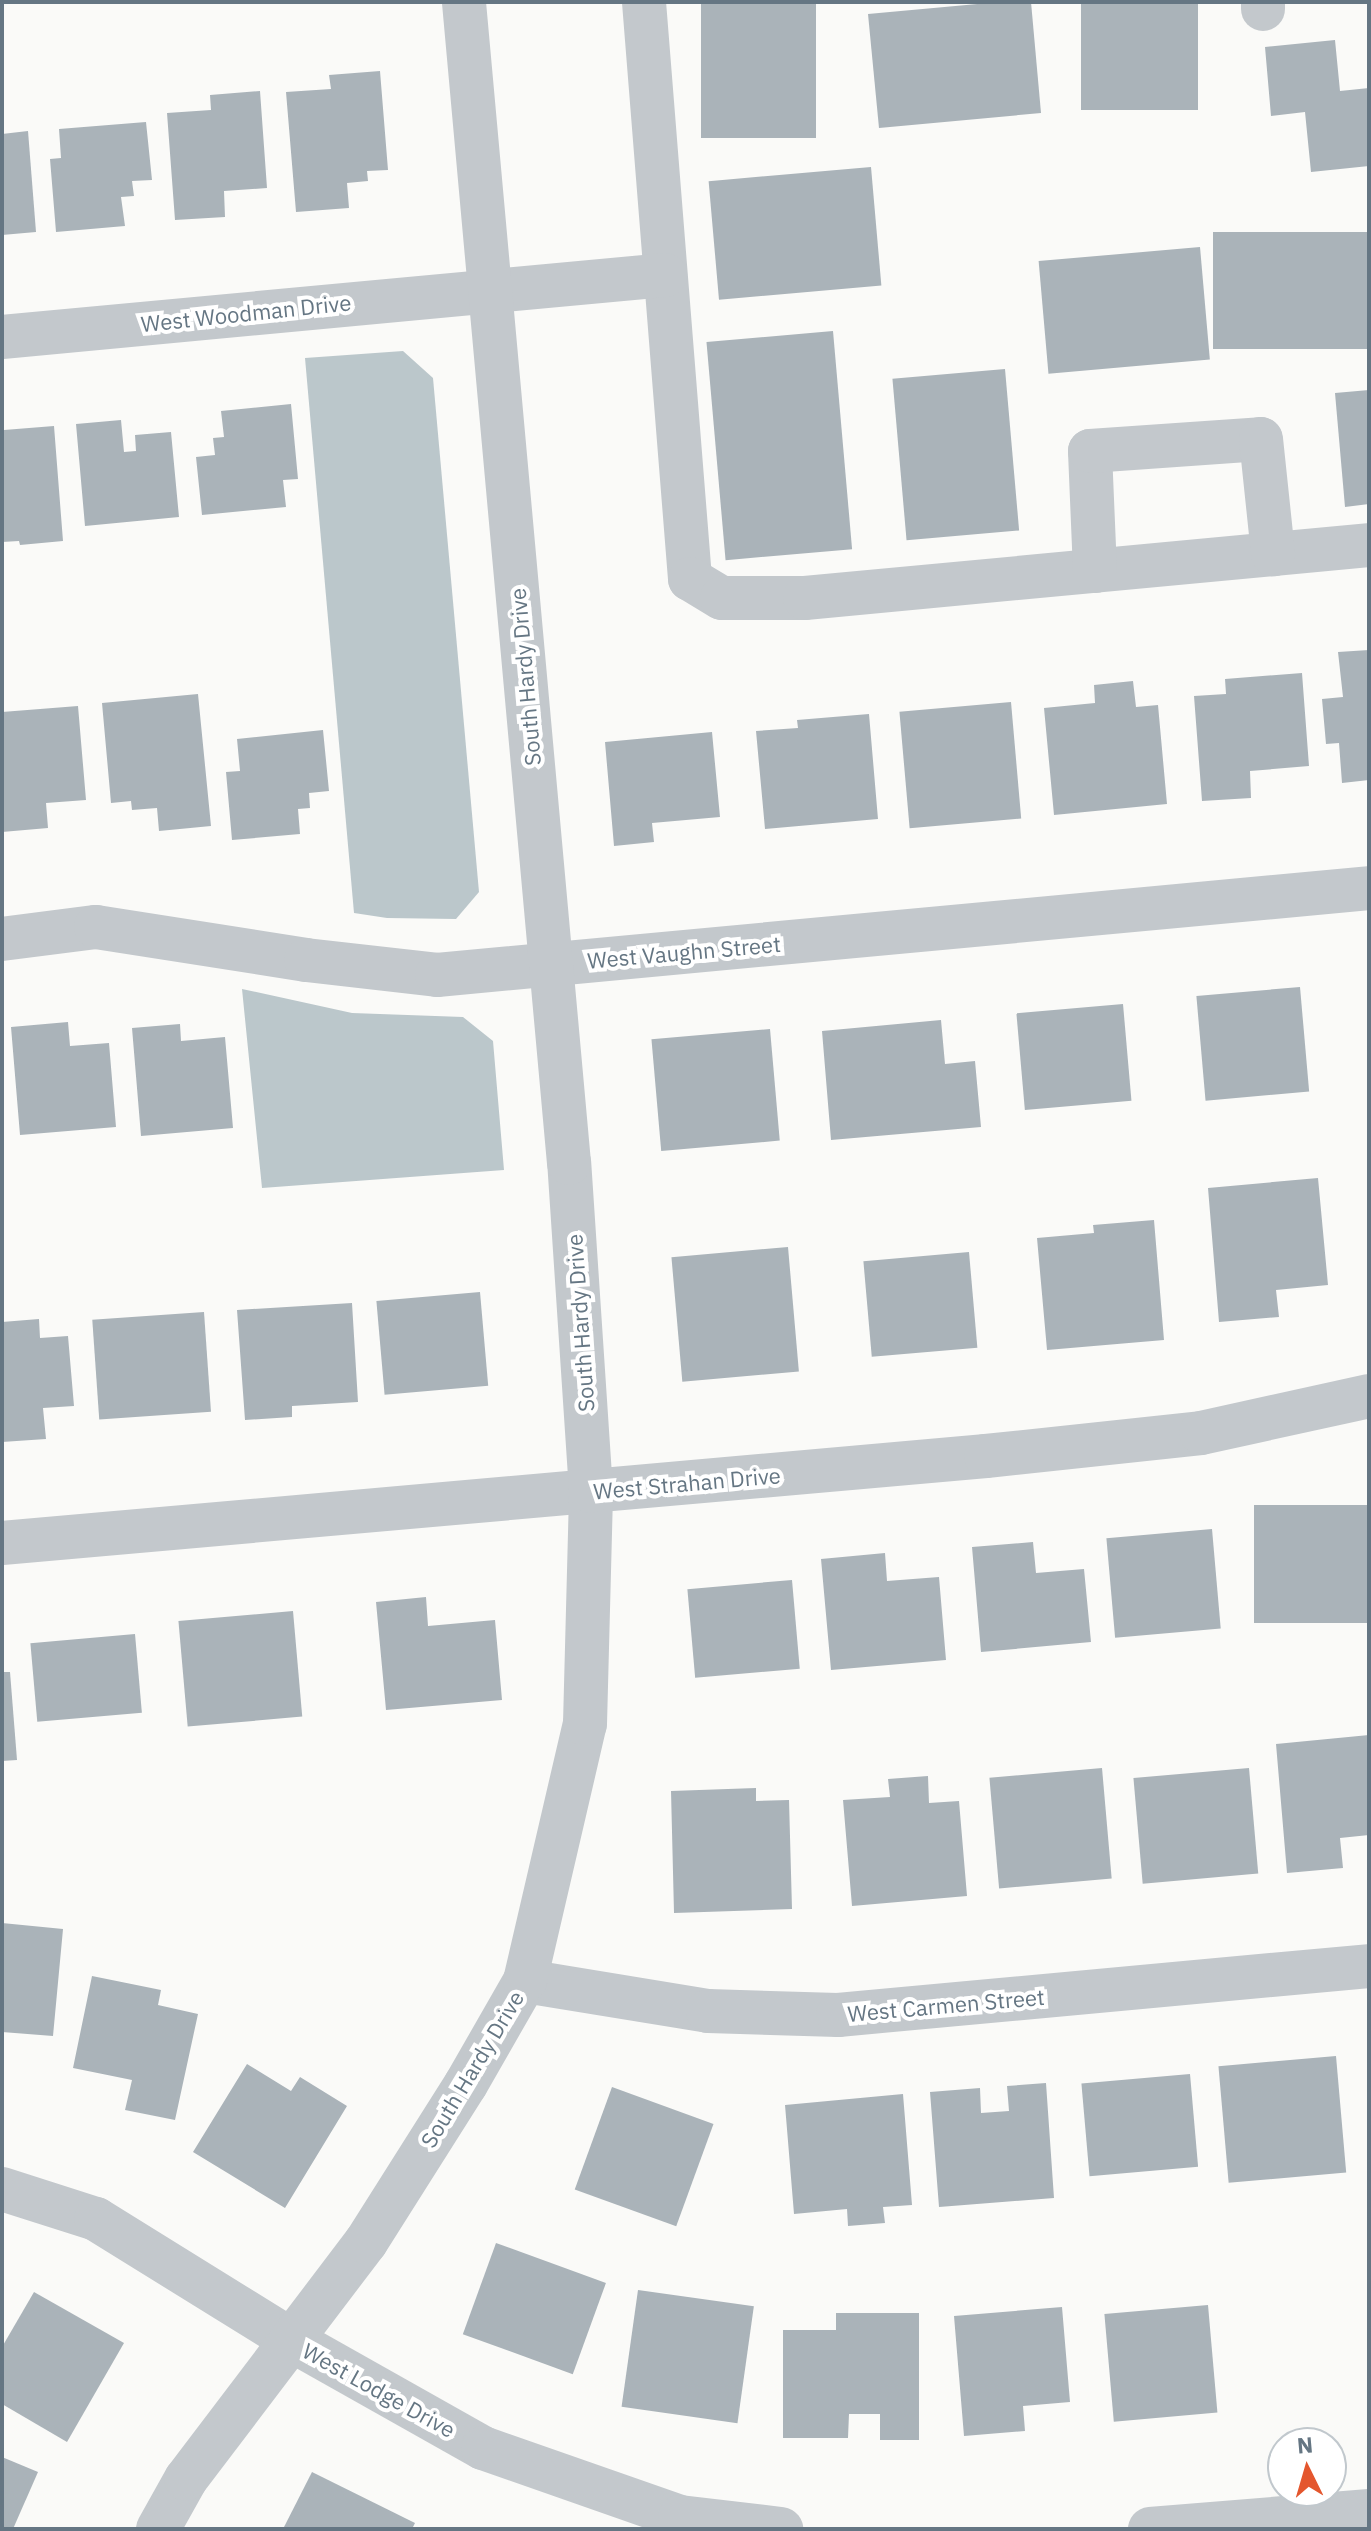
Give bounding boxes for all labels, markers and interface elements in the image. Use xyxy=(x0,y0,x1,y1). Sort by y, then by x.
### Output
street label: West Woodman Drive xyxy=(140,289,352,337)
street label: South Hardy Drive xyxy=(504,587,546,767)
street label: West Vaughn Street xyxy=(586,930,782,974)
street label: South Hardy Drive xyxy=(561,1233,599,1413)
street label: West Strahan Drive xyxy=(592,1462,782,1504)
street label: West Carmen Street xyxy=(846,1983,1046,2027)
street label: South Hardy Drive xyxy=(415,1986,529,2152)
street label: West Lodge Drive xyxy=(298,2337,460,2443)
north arrow xyxy=(1267,2427,1347,2507)
text: N xyxy=(1296,2429,1314,2460)

